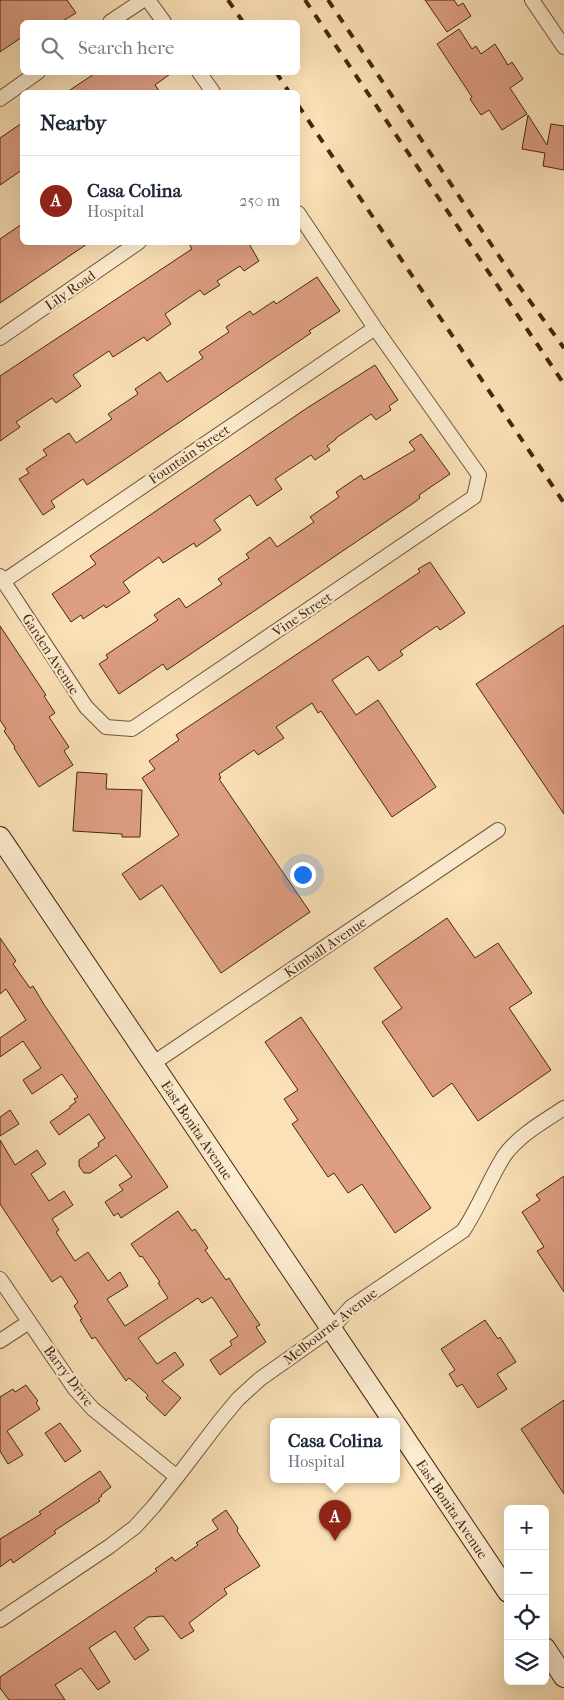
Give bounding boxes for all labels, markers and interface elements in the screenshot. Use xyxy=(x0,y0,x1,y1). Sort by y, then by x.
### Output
search box xyxy=(20,20,300,75)
icon: search xyxy=(38,34,66,62)
text: Search here xyxy=(78,37,174,59)
text: Nearby xyxy=(40,111,106,135)
text: Casa Colina xyxy=(87,180,181,202)
text: A xyxy=(51,191,61,210)
text: 250 m xyxy=(239,191,280,210)
text: Hospital xyxy=(87,202,144,221)
street label: Lily Road xyxy=(42,267,99,314)
street label: Fountain Street xyxy=(146,421,233,488)
street label: Vine Street xyxy=(268,588,335,641)
street label: Garden Avenue xyxy=(18,611,83,698)
your location xyxy=(290,862,316,888)
street label: Kimball Avenue xyxy=(281,914,370,981)
street label: East Bonita Avenue xyxy=(157,1077,236,1183)
street label: Melbourne Avenue xyxy=(280,1284,381,1368)
street label: Barry Drive xyxy=(40,1342,97,1410)
popup xyxy=(270,1418,400,1483)
text: Casa Colina xyxy=(288,1430,382,1452)
text: Hospital xyxy=(288,1452,345,1471)
street label: East Bonita Avenue xyxy=(412,1456,491,1562)
pin: A xyxy=(319,1500,351,1541)
map controls xyxy=(504,1505,549,1685)
button: + xyxy=(504,1505,549,1550)
button: − xyxy=(504,1550,549,1595)
button: locate xyxy=(504,1595,549,1640)
button: layers xyxy=(504,1640,549,1685)

